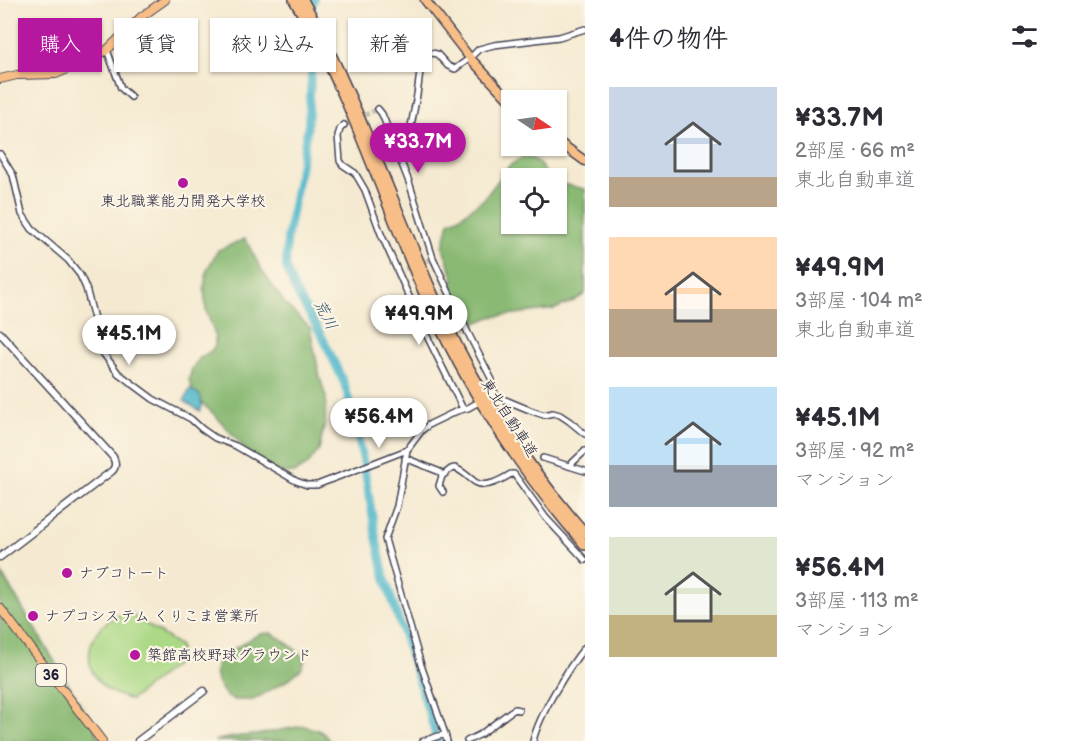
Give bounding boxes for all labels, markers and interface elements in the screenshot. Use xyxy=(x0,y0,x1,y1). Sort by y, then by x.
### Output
chip: 購入 xyxy=(18,18,102,72)
chip: 賃貸 xyxy=(114,18,198,72)
chip: 絞り込み xyxy=(210,18,336,72)
chip: 新着 xyxy=(348,18,432,72)
icon: filters xyxy=(1008,20,1041,53)
text: 4件の物件 xyxy=(609,24,728,55)
north arrow xyxy=(501,90,567,156)
map controls xyxy=(501,90,567,234)
text: ¥33.7M xyxy=(795,103,884,134)
icon: home xyxy=(657,111,729,183)
pin: ¥33.7M xyxy=(369,123,467,174)
text: ¥33.7M xyxy=(384,130,452,154)
text: 2部屋 · 66 m² xyxy=(795,139,915,163)
button: locate xyxy=(501,168,567,234)
text: 東北自動車道 xyxy=(795,168,915,192)
marker: 東北職業能力開発大学校 xyxy=(176,176,190,190)
place label: 東北職業能力開発大学校 xyxy=(100,192,266,211)
text: ¥49.9M xyxy=(795,253,885,284)
icon: home xyxy=(657,261,729,333)
text: 3部屋 · 104 m² xyxy=(795,289,923,313)
pin: ¥49.9M xyxy=(370,295,468,346)
water label: 荒川 xyxy=(309,296,341,334)
text: ¥49.9M xyxy=(384,302,454,326)
pin: ¥45.1M xyxy=(80,315,178,366)
text: 東北自動車道 xyxy=(795,318,915,342)
text: ¥45.1M xyxy=(96,322,162,346)
street label: 東北自動車道 xyxy=(477,375,541,461)
pin: ¥56.4M xyxy=(330,398,428,449)
text: ¥45.1M xyxy=(795,403,880,434)
text: ¥56.4M xyxy=(344,405,414,429)
icon: home xyxy=(657,411,729,483)
text: 3部屋 · 92 m² xyxy=(795,439,914,463)
text: マンション xyxy=(795,468,894,492)
text: ¥56.4M xyxy=(795,553,885,584)
icon: home xyxy=(657,561,729,633)
place label: ナブコトート xyxy=(79,564,169,583)
marker: ナブコトート xyxy=(60,566,74,580)
text: 3部屋 · 113 m² xyxy=(795,589,919,613)
place label: ナプコシステム くりこま営業所 xyxy=(45,607,259,626)
marker: ナプコシステム くりこま営業所 xyxy=(26,609,40,623)
text: マンション xyxy=(795,618,894,642)
place label: 築館高校野球グラウンド xyxy=(147,646,312,665)
marker: 築館高校野球グラウンド xyxy=(128,648,142,662)
road number: 36 xyxy=(36,664,66,686)

